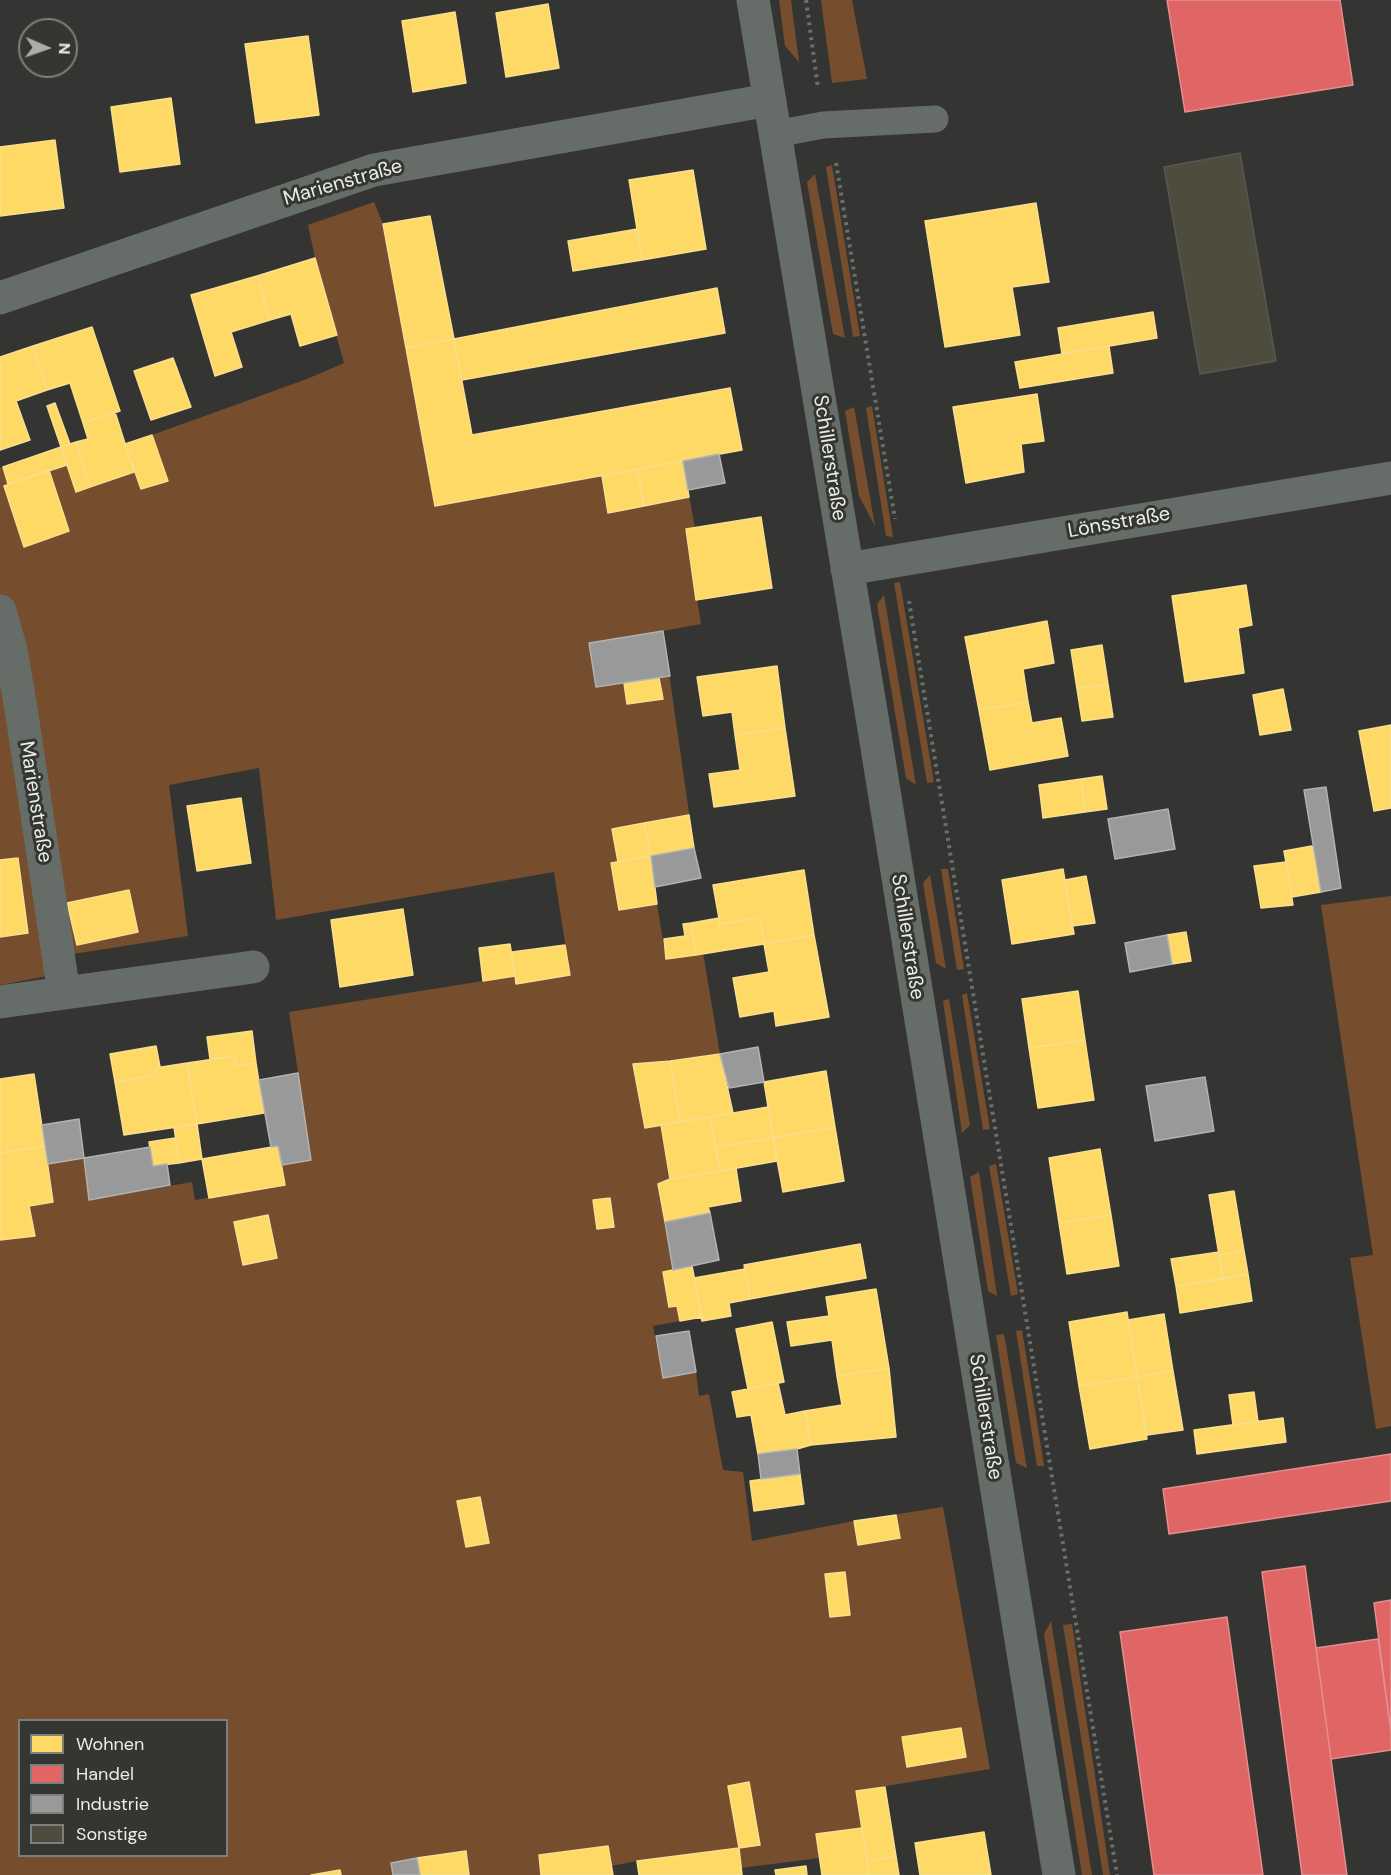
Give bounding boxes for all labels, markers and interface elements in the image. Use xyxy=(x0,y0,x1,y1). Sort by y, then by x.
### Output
north arrow xyxy=(18,18,78,78)
text: N xyxy=(54,42,75,55)
street label: Marienstraße xyxy=(281,155,405,211)
street label: Schillerstraße xyxy=(807,393,851,523)
street label: Lönsstraße xyxy=(1066,502,1172,544)
street label: Marienstraße xyxy=(14,739,56,865)
street label: Schillerstraße xyxy=(885,872,929,1002)
street label: Schillerstraße xyxy=(963,1352,1007,1482)
legend xyxy=(18,1719,228,1857)
text: Wohnen xyxy=(76,1732,144,1756)
text: Handel xyxy=(76,1762,134,1786)
text: Industrie xyxy=(76,1792,149,1816)
text: Sonstige xyxy=(76,1822,147,1846)

